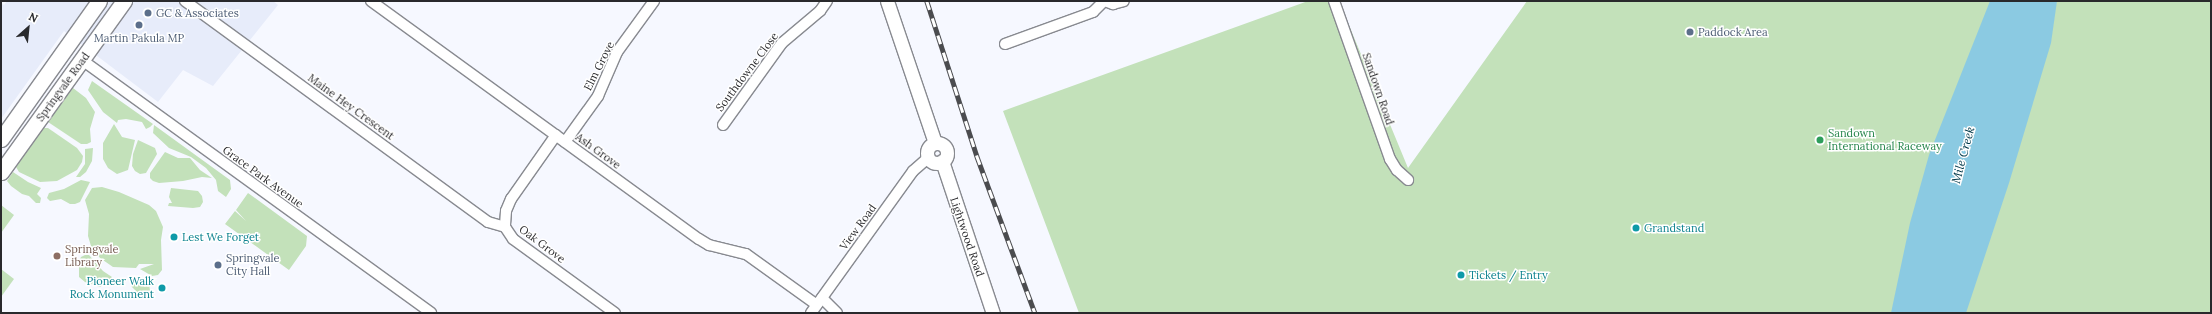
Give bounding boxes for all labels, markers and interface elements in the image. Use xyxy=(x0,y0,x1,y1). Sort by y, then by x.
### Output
place label: GC & Associates xyxy=(156,6,239,20)
north arrow xyxy=(8,8,48,48)
marker: GC & Associates xyxy=(143,8,153,18)
text: N xyxy=(26,9,40,25)
marker: Martin Pakula MP xyxy=(134,20,144,30)
place label: Paddock Area xyxy=(1698,25,1768,39)
marker: Paddock Area xyxy=(1685,27,1695,37)
street label: Southdowne Close xyxy=(713,30,781,114)
place label: Martin Pakula MP xyxy=(94,31,184,45)
street label: Elm Grove xyxy=(581,39,617,93)
street label: Springvale Road xyxy=(34,50,92,124)
street label: Sandown Road xyxy=(1359,51,1397,127)
street label: Maine Hey Crescent xyxy=(305,71,397,143)
water label: Mile Creek xyxy=(1948,125,1978,185)
place label: Sandown International Raceway xyxy=(1828,127,1942,153)
street label: Ash Grove xyxy=(573,130,623,172)
marker: Sandown International Raceway xyxy=(1815,135,1825,145)
street label: Grace Park Avenue xyxy=(220,143,306,211)
street label: Lightwood Road xyxy=(947,195,987,279)
street label: View Road xyxy=(837,202,879,252)
place label: Grandstand xyxy=(1644,221,1704,235)
street label: Oak Grove xyxy=(516,222,568,266)
marker: Grandstand xyxy=(1631,223,1641,233)
place label: Lest We Forget xyxy=(182,230,259,244)
marker: Lest We Forget xyxy=(169,232,179,242)
place label: Springvale Library xyxy=(65,243,119,269)
marker: Springvale Library xyxy=(52,251,62,261)
place label: Springvale City Hall xyxy=(226,252,280,278)
marker: Springvale City Hall xyxy=(213,260,223,270)
place label: Tickets / Entry xyxy=(1469,268,1548,282)
marker: Tickets / Entry xyxy=(1456,270,1466,280)
place label: Pioneer Walk Rock Monument xyxy=(70,275,154,301)
marker: Pioneer Walk Rock Monument xyxy=(157,283,167,293)

